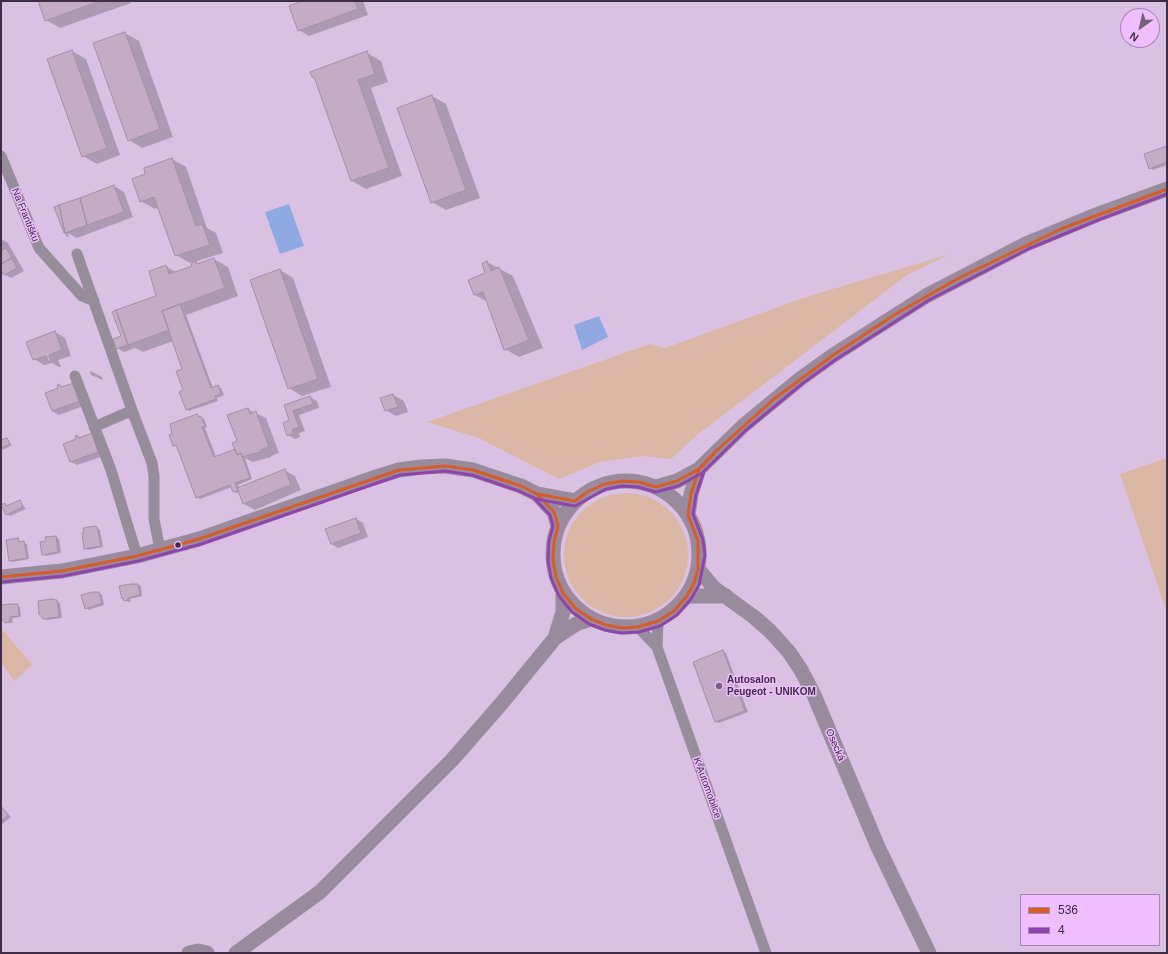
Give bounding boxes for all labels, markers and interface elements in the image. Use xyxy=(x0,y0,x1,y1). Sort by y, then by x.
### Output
north arrow xyxy=(1120,8,1160,48)
text: N xyxy=(1127,30,1141,44)
street label: Na Františku xyxy=(9,186,41,244)
unlabelled marker xyxy=(173,540,183,550)
place label: Autosalon Peugeot - UNIKOM xyxy=(727,674,816,698)
marker: Autosalon Peugeot - UNIKOM xyxy=(714,681,724,691)
street label: Osecká xyxy=(823,727,847,763)
street label: K Automobilce xyxy=(690,756,724,820)
legend xyxy=(1020,894,1160,946)
text: 536 xyxy=(1058,903,1078,917)
text: 4 xyxy=(1058,923,1065,937)

